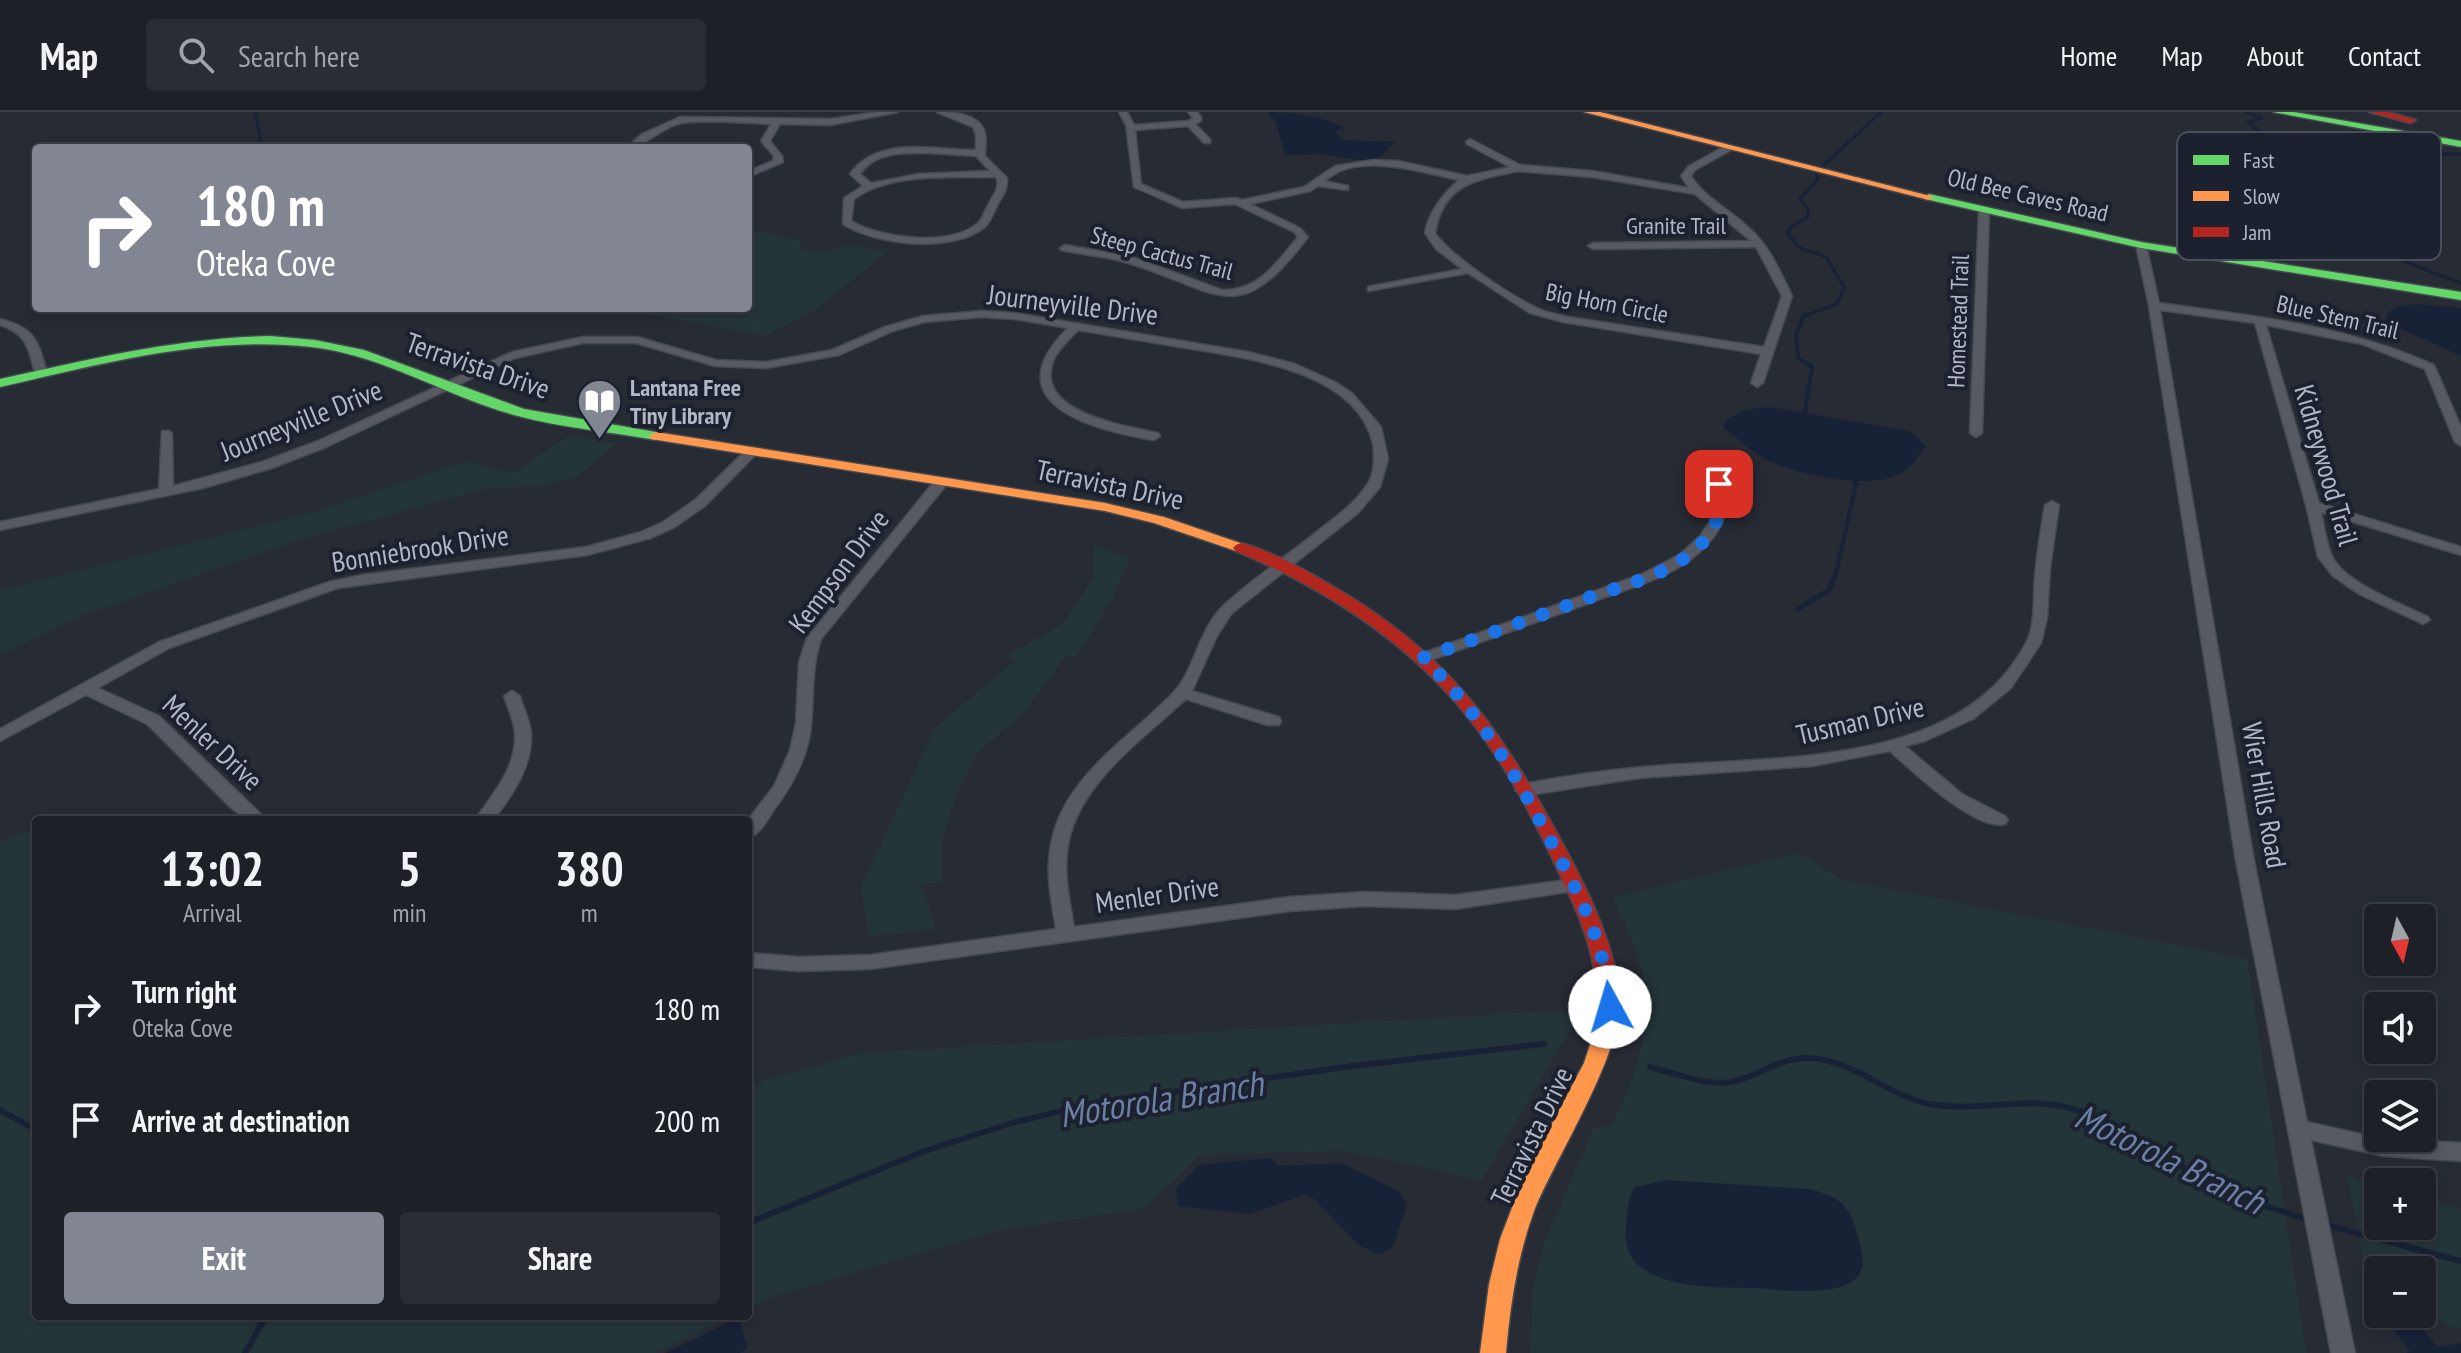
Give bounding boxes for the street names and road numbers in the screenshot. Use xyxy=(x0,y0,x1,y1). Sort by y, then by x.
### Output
street label: Old Bee Caves Road xyxy=(1945,161,2111,229)
street label: Granite Trail xyxy=(1626,210,1726,241)
street label: Steep Cactus Trail xyxy=(1088,219,1237,287)
street label: Homestead Trail xyxy=(1940,253,1976,388)
street label: Journeyville Drive xyxy=(985,275,1160,333)
street label: Big Horn Circle xyxy=(1543,276,1671,330)
street label: Blue Stem Trail xyxy=(2274,288,2403,346)
street label: Terravista Drive xyxy=(401,323,555,407)
street label: Journeyville Drive xyxy=(214,371,387,470)
street label: Kidneywood Trail xyxy=(2286,380,2368,550)
street label: Terravista Drive xyxy=(1033,450,1187,518)
street label: Kempson Drive xyxy=(779,502,897,640)
street label: Bonniebrook Drive xyxy=(329,516,511,580)
street label: Menler Drive xyxy=(155,686,271,798)
street label: Tusman Drive xyxy=(1792,687,1928,753)
street label: Wier Hills Road xyxy=(2234,719,2296,871)
street label: Menler Drive xyxy=(1093,867,1221,921)
street label: Terravista Drive xyxy=(1482,1061,1580,1211)

